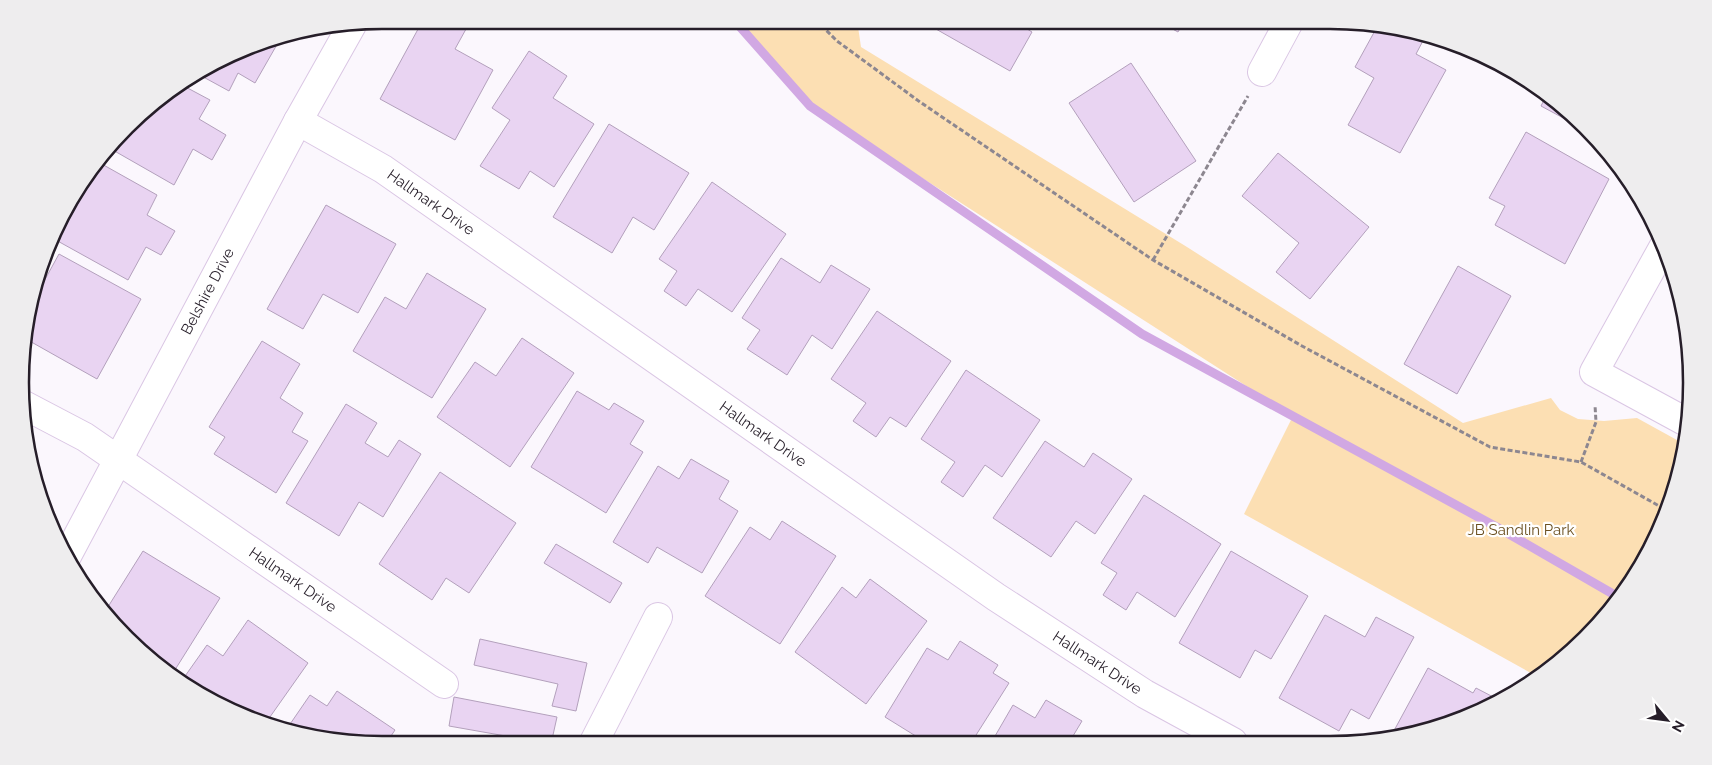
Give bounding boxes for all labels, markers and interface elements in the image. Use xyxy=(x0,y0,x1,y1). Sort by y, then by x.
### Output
street label: Hallmark Drive xyxy=(384,166,478,239)
street label: Belshire Drive xyxy=(177,245,238,338)
street label: Hallmark Drive xyxy=(716,398,810,471)
park label: JB Sandlin Park xyxy=(1468,521,1575,539)
street label: Hallmark Drive xyxy=(245,544,340,616)
street label: Hallmark Drive xyxy=(1049,627,1145,698)
north arrow xyxy=(1642,695,1692,745)
text: N xyxy=(1669,718,1688,735)

